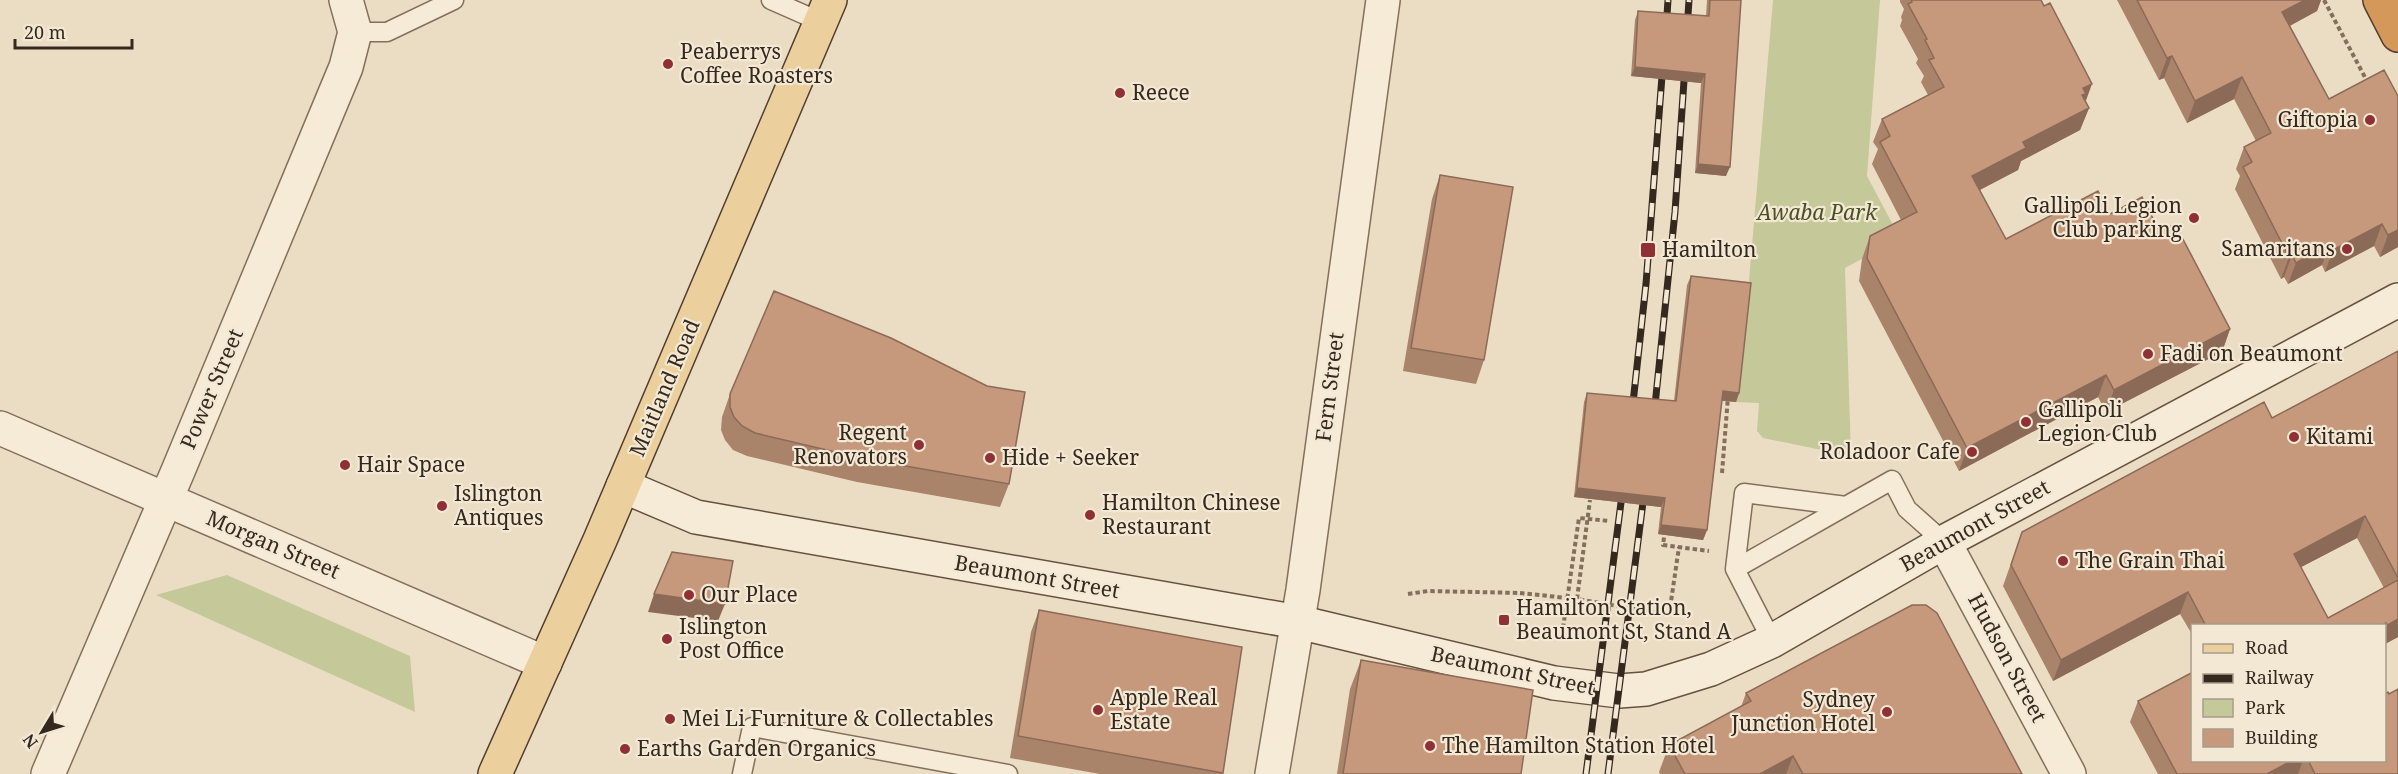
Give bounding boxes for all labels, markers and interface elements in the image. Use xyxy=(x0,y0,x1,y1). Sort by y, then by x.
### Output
scale bar xyxy=(15,12,132,50)
text: 20 m xyxy=(24,20,66,44)
place label: Peaberrys Coffee Roasters xyxy=(680,37,833,89)
marker: Peaberrys Coffee Roasters xyxy=(661,57,675,71)
place label: Reece xyxy=(1132,78,1190,106)
marker: Reece xyxy=(1113,86,1127,100)
place label: Giftopia xyxy=(2278,105,2358,133)
marker: Giftopia xyxy=(2363,113,2377,127)
place label: Gallipoli Legion Club parking xyxy=(2024,191,2183,243)
park label: Awaba Park xyxy=(1755,198,1878,226)
marker: Gallipoli Legion Club parking xyxy=(2187,211,2201,225)
place label: Samaritans xyxy=(2221,234,2335,262)
place label: Hamilton xyxy=(1662,235,1757,263)
marker: Hamilton xyxy=(1639,241,1657,259)
marker: Samaritans xyxy=(2340,242,2354,256)
street label: Maitland Road xyxy=(623,315,706,460)
street label: Power Street xyxy=(173,324,249,453)
street label: Fern Street xyxy=(1308,330,1350,443)
place label: Fadi on Beaumont xyxy=(2160,339,2343,367)
marker: Fadi on Beaumont xyxy=(2141,347,2155,361)
place label: Gallipoli Legion Club xyxy=(2038,395,2157,447)
marker: Gallipoli Legion Club xyxy=(2019,415,2033,429)
place label: Regent Renovators xyxy=(793,418,907,470)
place label: Kitami xyxy=(2306,422,2373,450)
marker: Kitami xyxy=(2287,430,2301,444)
place label: Roladoor Cafe xyxy=(1820,437,1960,465)
marker: Regent Renovators xyxy=(912,438,926,452)
place label: Hide + Seeker xyxy=(1002,443,1139,471)
marker: Roladoor Cafe xyxy=(1965,445,1979,459)
place label: Hair Space xyxy=(357,450,465,478)
marker: Hide + Seeker xyxy=(983,451,997,465)
marker: Hair Space xyxy=(338,458,352,472)
street label: Beaumont Street xyxy=(1895,472,2054,578)
place label: Islington Antiques xyxy=(454,479,543,531)
place label: Hamilton Chinese Restaurant xyxy=(1102,488,1281,540)
marker: Islington Antiques xyxy=(435,499,449,513)
street label: Morgan Street xyxy=(202,503,344,585)
marker: Hamilton Chinese Restaurant xyxy=(1083,508,1097,522)
place label: The Grain Thai xyxy=(2075,546,2225,574)
street label: Beaumont Street xyxy=(952,548,1122,604)
marker: The Grain Thai xyxy=(2056,554,2070,568)
place label: Our Place xyxy=(701,580,798,608)
marker: Our Place xyxy=(682,588,696,602)
street label: Hudson Street xyxy=(1962,588,2054,727)
place label: Hamilton Station, Beaumont St, Stand A xyxy=(1516,593,1732,645)
place label: Islington Post Office xyxy=(679,612,784,664)
marker: Hamilton Station, Beaumont St, Stand A xyxy=(1497,613,1511,627)
legend xyxy=(2191,624,2386,762)
marker: Islington Post Office xyxy=(660,632,674,646)
text: Road xyxy=(2245,635,2288,659)
street label: Beaumont Street xyxy=(1429,639,1598,701)
text: Railway xyxy=(2245,665,2315,689)
place label: Apple Real Estate xyxy=(1110,683,1218,735)
place label: Sydney Junction Hotel xyxy=(1730,685,1875,737)
text: Park xyxy=(2245,695,2285,719)
north arrow xyxy=(12,702,72,762)
marker: Apple Real Estate xyxy=(1091,703,1105,717)
place label: Mei Li Furniture & Collectables xyxy=(682,704,994,732)
marker: Sydney Junction Hotel xyxy=(1880,705,1894,719)
marker: Mei Li Furniture & Collectables xyxy=(663,712,677,726)
text: Building xyxy=(2245,725,2318,749)
text: N xyxy=(17,729,43,753)
place label: The Hamilton Station Hotel xyxy=(1442,731,1715,759)
place label: Earths Garden Organics xyxy=(637,734,876,762)
marker: The Hamilton Station Hotel xyxy=(1423,739,1437,753)
marker: Earths Garden Organics xyxy=(618,742,632,756)

